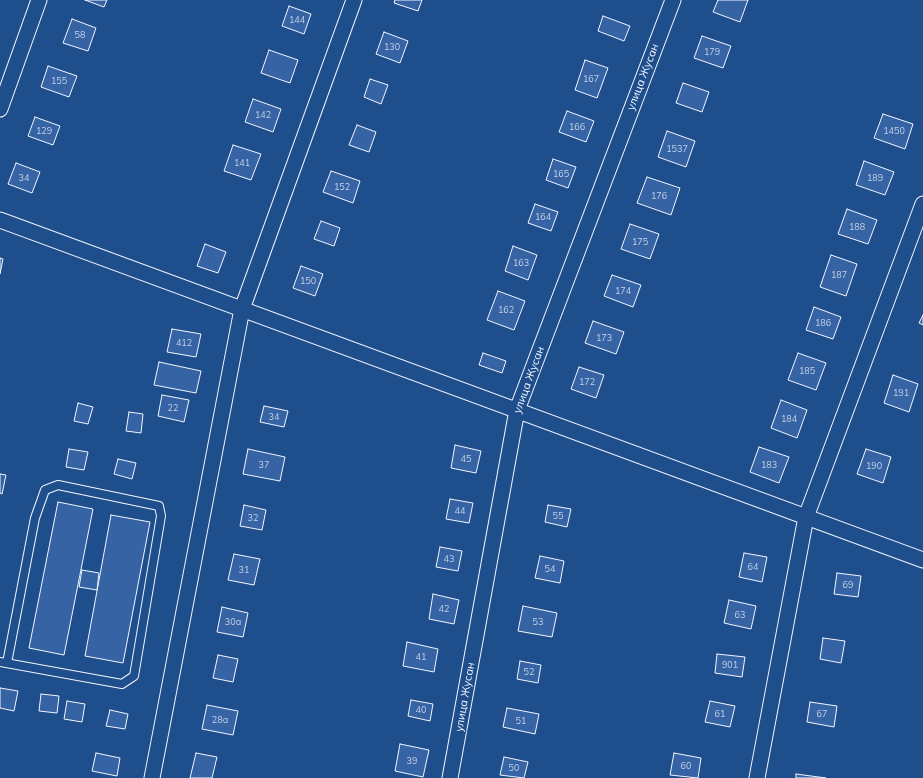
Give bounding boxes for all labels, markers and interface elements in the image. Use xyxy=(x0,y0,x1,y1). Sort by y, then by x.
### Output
house number: 144 xyxy=(289,15,305,25)
house number: 58 xyxy=(75,30,85,40)
house number: 130 xyxy=(384,42,400,52)
street label: улица Жусан xyxy=(624,42,662,112)
house number: 179 xyxy=(704,47,720,57)
house number: 167 xyxy=(583,74,599,84)
house number: 155 xyxy=(51,76,67,86)
house number: 142 xyxy=(255,110,271,120)
house number: 166 xyxy=(569,122,585,132)
house number: 129 xyxy=(36,126,52,136)
house number: 1450 xyxy=(883,126,905,136)
house number: 1537 xyxy=(666,144,688,154)
house number: 141 xyxy=(234,158,250,168)
house number: 165 xyxy=(553,169,569,179)
house number: 34 xyxy=(19,173,29,183)
house number: 189 xyxy=(867,173,883,183)
house number: 152 xyxy=(334,182,350,192)
house number: 176 xyxy=(651,191,667,201)
house number: 164 xyxy=(535,212,551,222)
house number: 188 xyxy=(849,222,865,232)
house number: 175 xyxy=(632,237,648,247)
house number: 163 xyxy=(513,258,529,268)
house number: 187 xyxy=(831,270,847,280)
house number: 150 xyxy=(300,276,316,286)
house number: 174 xyxy=(615,286,631,296)
house number: 162 xyxy=(498,305,514,315)
house number: 186 xyxy=(815,318,831,328)
house number: 173 xyxy=(596,333,612,343)
house number: 412 xyxy=(176,338,192,348)
street label: улица Жусан xyxy=(511,345,547,415)
house number: 185 xyxy=(799,366,815,376)
house number: 172 xyxy=(579,377,595,387)
house number: 191 xyxy=(893,388,909,398)
house number: 22 xyxy=(168,403,178,413)
house number: 34 xyxy=(269,412,279,422)
house number: 184 xyxy=(781,414,797,424)
house number: 45 xyxy=(461,454,471,464)
house number: 37 xyxy=(259,460,269,470)
house number: 183 xyxy=(761,460,777,470)
house number: 190 xyxy=(866,461,882,471)
house number: 44 xyxy=(455,506,465,516)
house number: 55 xyxy=(553,511,563,521)
house number: 32 xyxy=(248,513,258,523)
house number: 43 xyxy=(444,554,454,564)
house number: 64 xyxy=(748,562,758,572)
house number: 54 xyxy=(545,564,555,574)
house number: 31 xyxy=(239,565,249,575)
house number: 69 xyxy=(843,580,853,590)
house number: 42 xyxy=(439,604,449,614)
house number: 63 xyxy=(735,610,745,620)
house number: 30а xyxy=(225,617,241,627)
house number: 53 xyxy=(533,617,543,627)
house number: 41 xyxy=(416,652,426,662)
house number: 901 xyxy=(722,660,738,670)
street label: улица Жусан xyxy=(452,661,478,733)
house number: 52 xyxy=(524,667,534,677)
house number: 40 xyxy=(416,705,426,715)
house number: 61 xyxy=(715,709,725,719)
house number: 67 xyxy=(817,709,827,719)
house number: 28а xyxy=(212,715,228,725)
house number: 51 xyxy=(516,716,526,726)
house number: 39 xyxy=(407,756,417,766)
house number: 60 xyxy=(681,761,691,771)
house number: 50 xyxy=(509,763,519,773)

